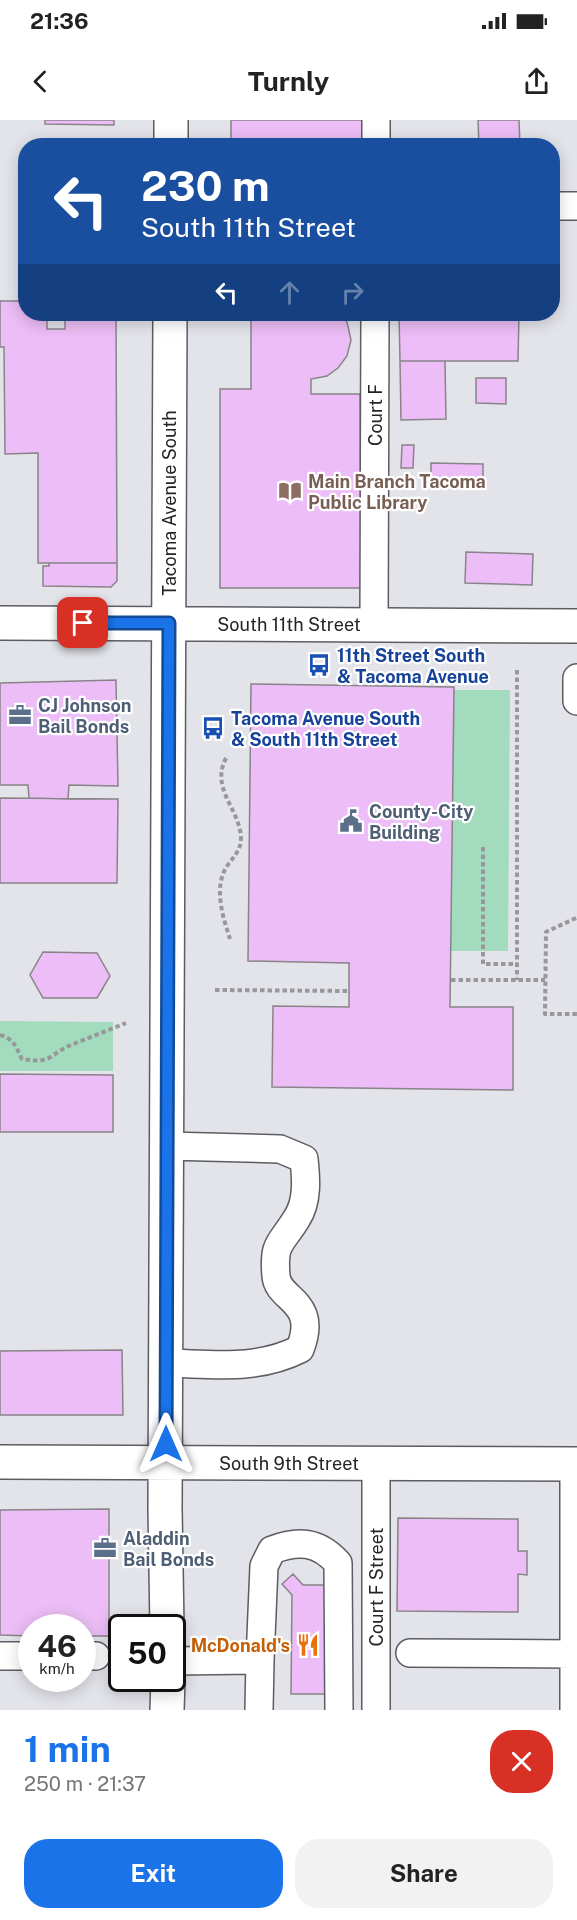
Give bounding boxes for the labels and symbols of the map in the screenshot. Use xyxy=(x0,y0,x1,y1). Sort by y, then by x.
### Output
street label: Court F xyxy=(365,384,386,446)
street label: Tacoma Avenue South xyxy=(159,410,180,596)
place label: Main Branch Tacoma Public Library xyxy=(308,471,486,513)
library icon: Main Branch Tacoma Public Library xyxy=(277,478,303,504)
pin xyxy=(57,597,108,648)
street label: South 11th Street xyxy=(217,614,361,635)
place label: 11th Street South & Tacoma Avenue xyxy=(337,645,489,687)
bus stop icon: 11th Street South & Tacoma Avenue xyxy=(306,652,332,678)
place label: CJ Johnson Bail Bonds xyxy=(38,695,132,737)
office icon: CJ Johnson Bail Bonds xyxy=(7,702,33,728)
place label: Tacoma Avenue South & South 11th Street xyxy=(231,708,420,750)
bus stop icon: Tacoma Avenue South & South 11th Street xyxy=(200,715,226,741)
place label: County-City Building xyxy=(369,801,473,843)
public building icon: County-City Building xyxy=(338,808,364,834)
position arrow xyxy=(134,1412,198,1476)
street label: South 9th Street xyxy=(219,1453,359,1474)
place label: Aladdin Bail Bonds xyxy=(123,1528,214,1570)
street label: Court F Street xyxy=(366,1528,387,1646)
office icon: Aladdin Bail Bonds xyxy=(92,1535,118,1561)
speed limit sign: 50 xyxy=(108,1614,186,1692)
restaurant icon: McDonald's xyxy=(295,1632,321,1658)
place label: McDonald's xyxy=(191,1635,290,1656)

